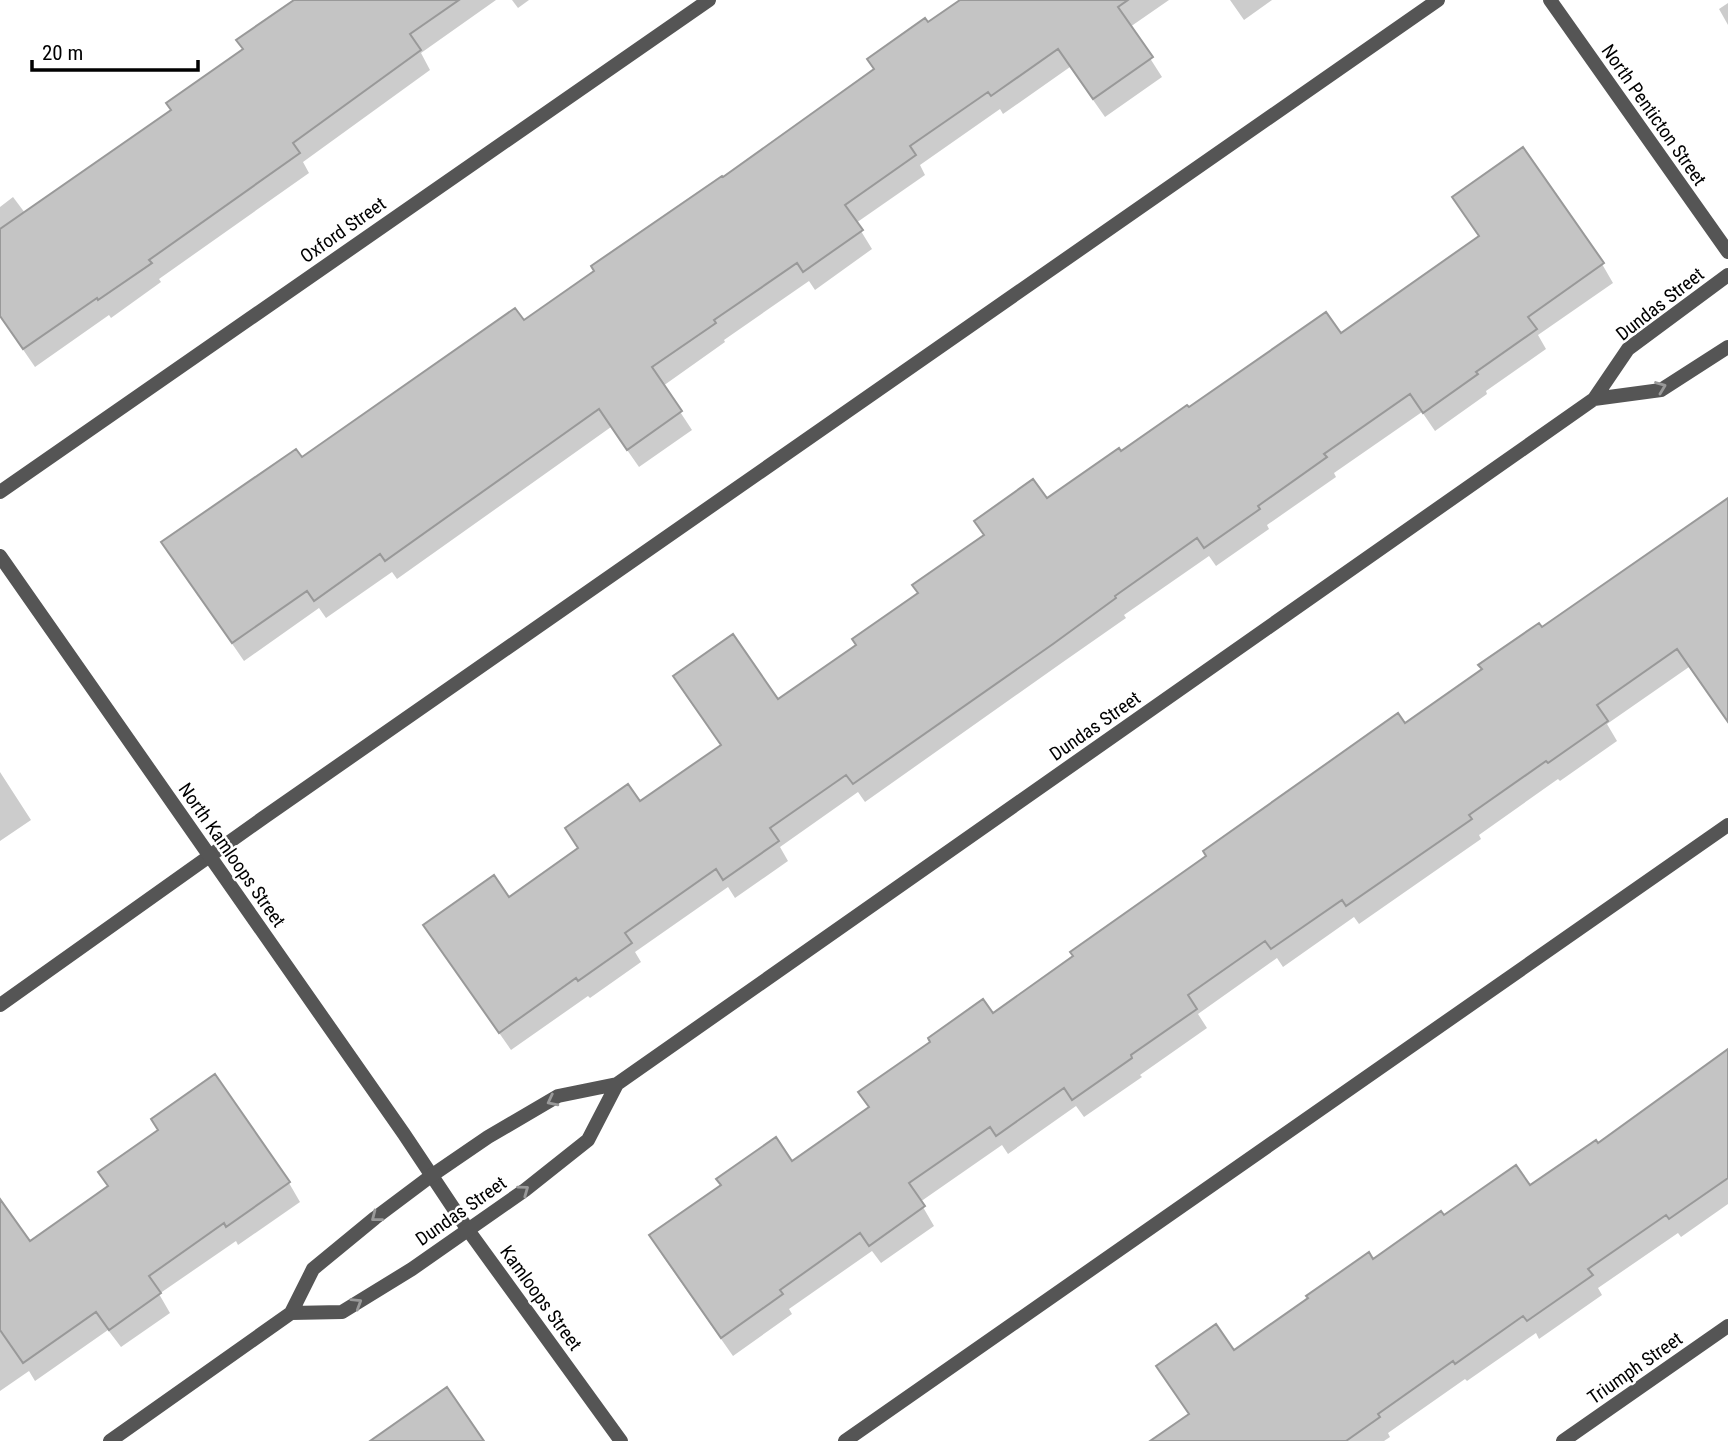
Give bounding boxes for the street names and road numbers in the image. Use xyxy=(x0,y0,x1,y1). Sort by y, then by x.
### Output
street label: North Penticton Street xyxy=(1597,40,1711,190)
street label: Oxford Street xyxy=(296,192,390,268)
street label: Dundas Street xyxy=(1611,263,1709,345)
street label: Dundas Street xyxy=(1045,686,1145,766)
street label: North Kamloops Street xyxy=(174,778,290,932)
street label: Dundas Street xyxy=(411,1171,511,1251)
street label: Kamloops Street xyxy=(495,1241,587,1355)
street label: Triumph Street xyxy=(1583,1327,1687,1409)

